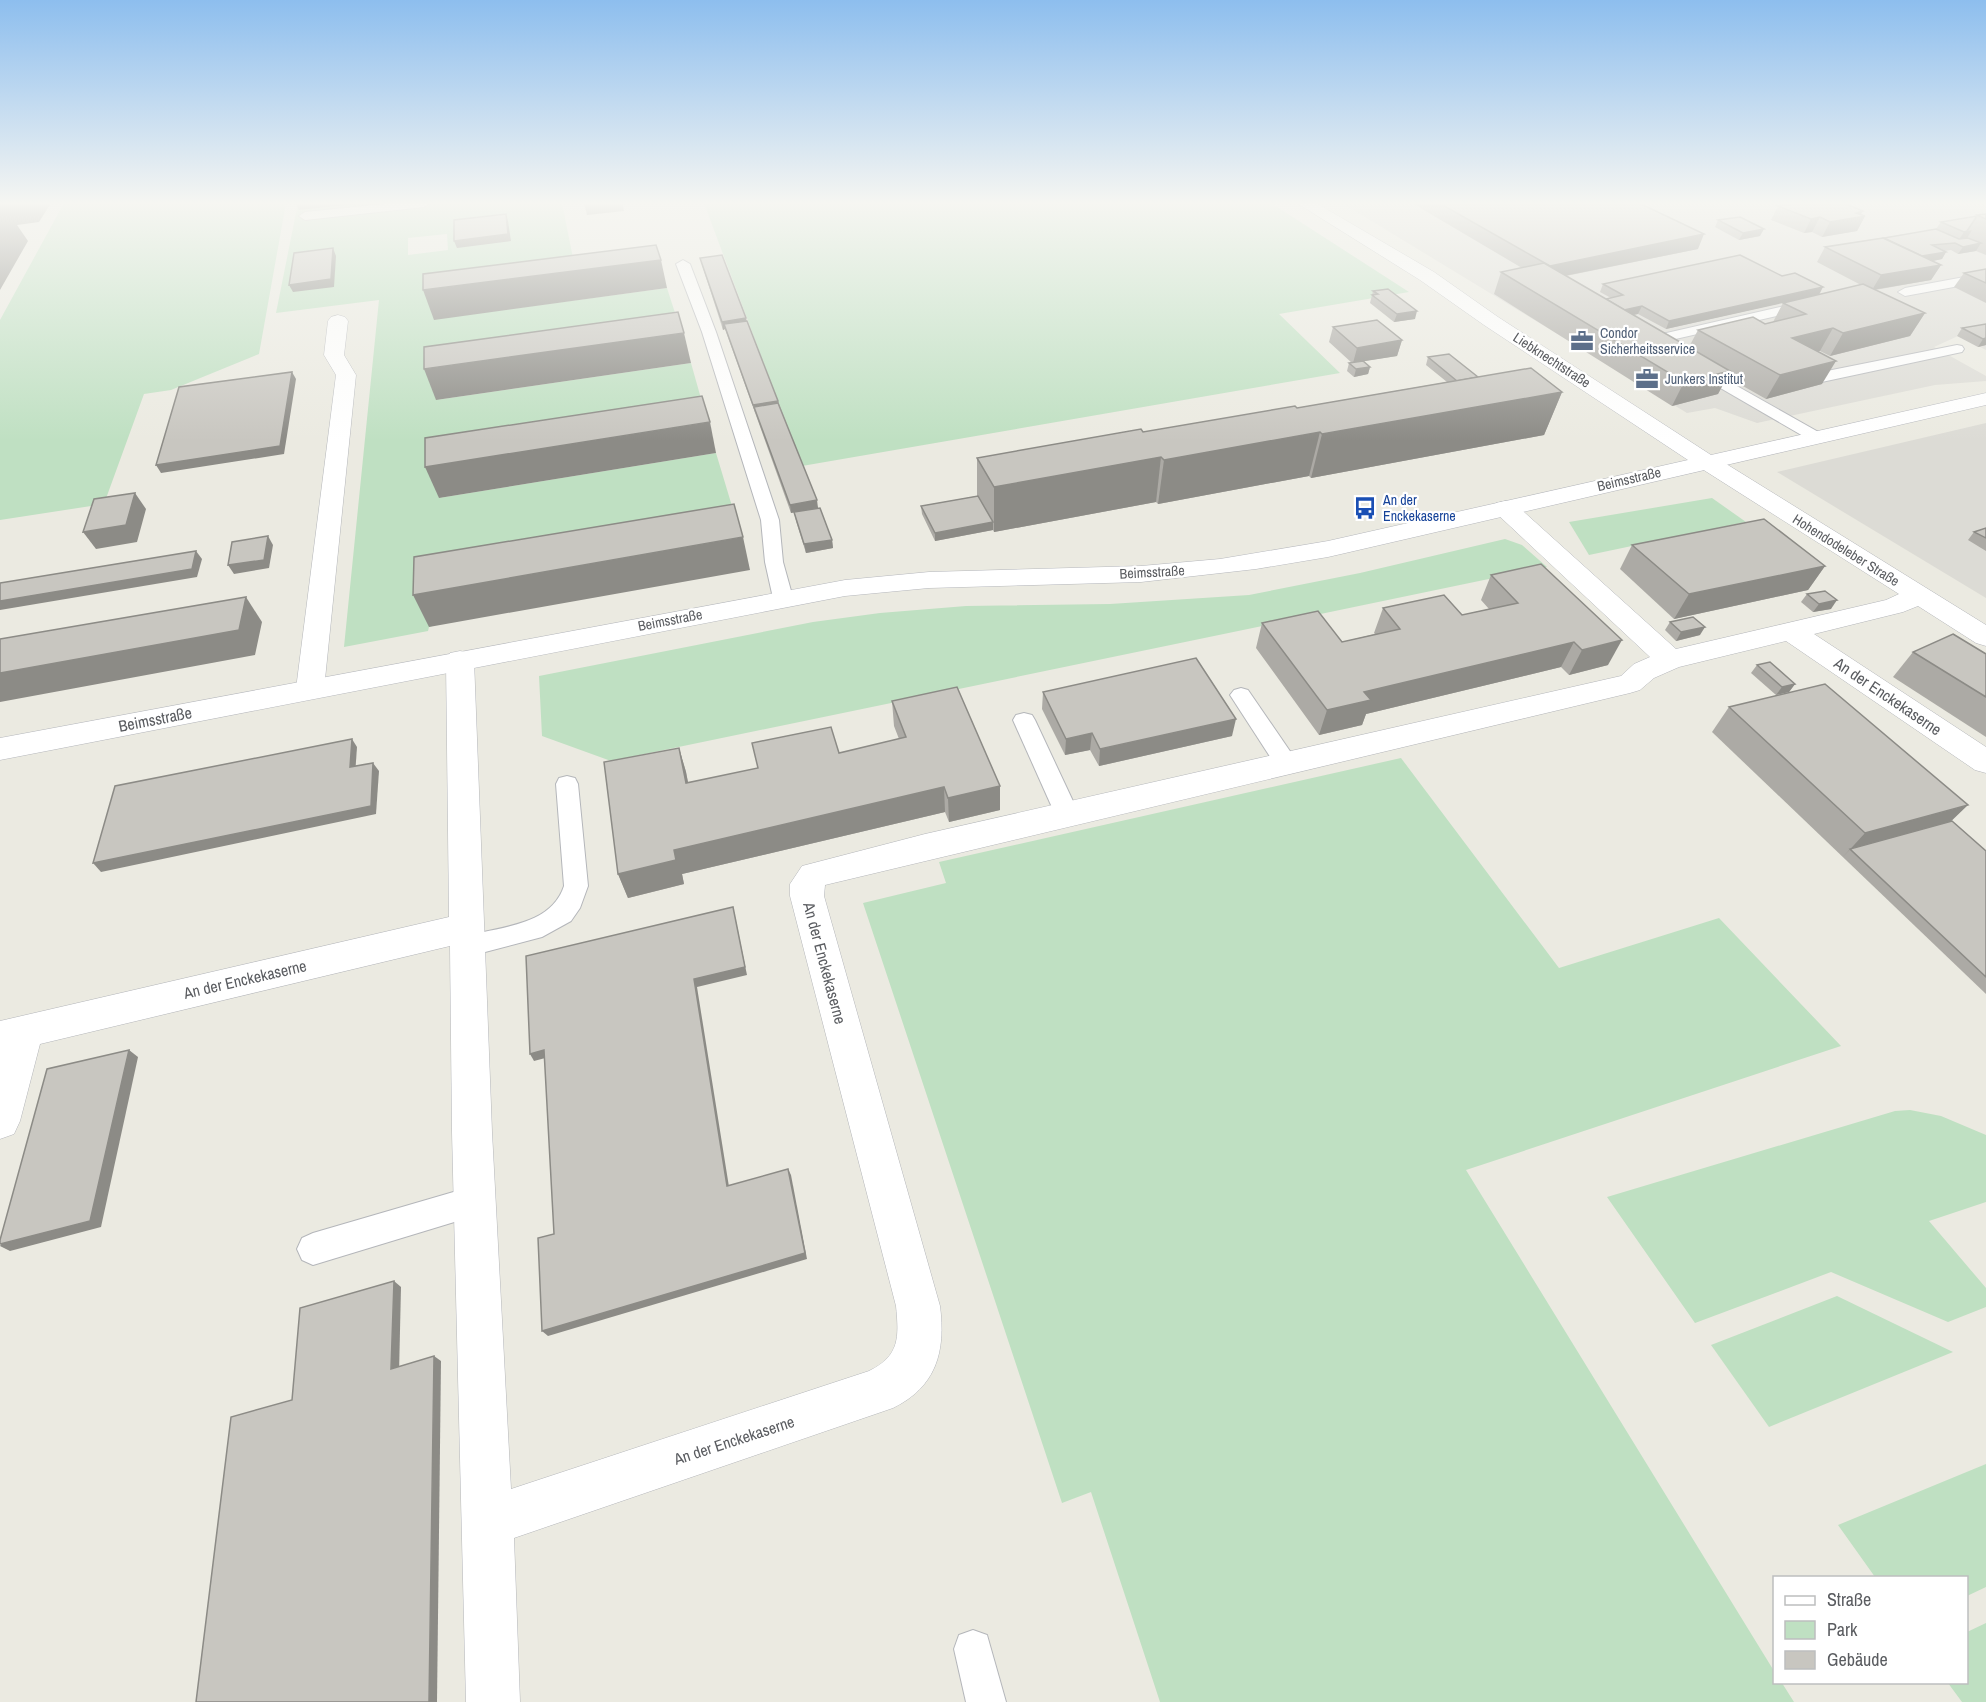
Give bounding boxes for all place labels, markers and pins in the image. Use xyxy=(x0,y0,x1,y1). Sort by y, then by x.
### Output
place label: Condor Sicherheitsservice xyxy=(1600,324,1695,358)
office icon: Condor Sicherheitsservice xyxy=(1569,328,1595,354)
office icon: Junkers Institut xyxy=(1634,366,1660,392)
place label: Junkers Institut xyxy=(1665,370,1743,388)
place label: An der Enckekaserne xyxy=(1382,491,1456,525)
bus stop icon: An der Enckekaserne xyxy=(1352,495,1378,521)

